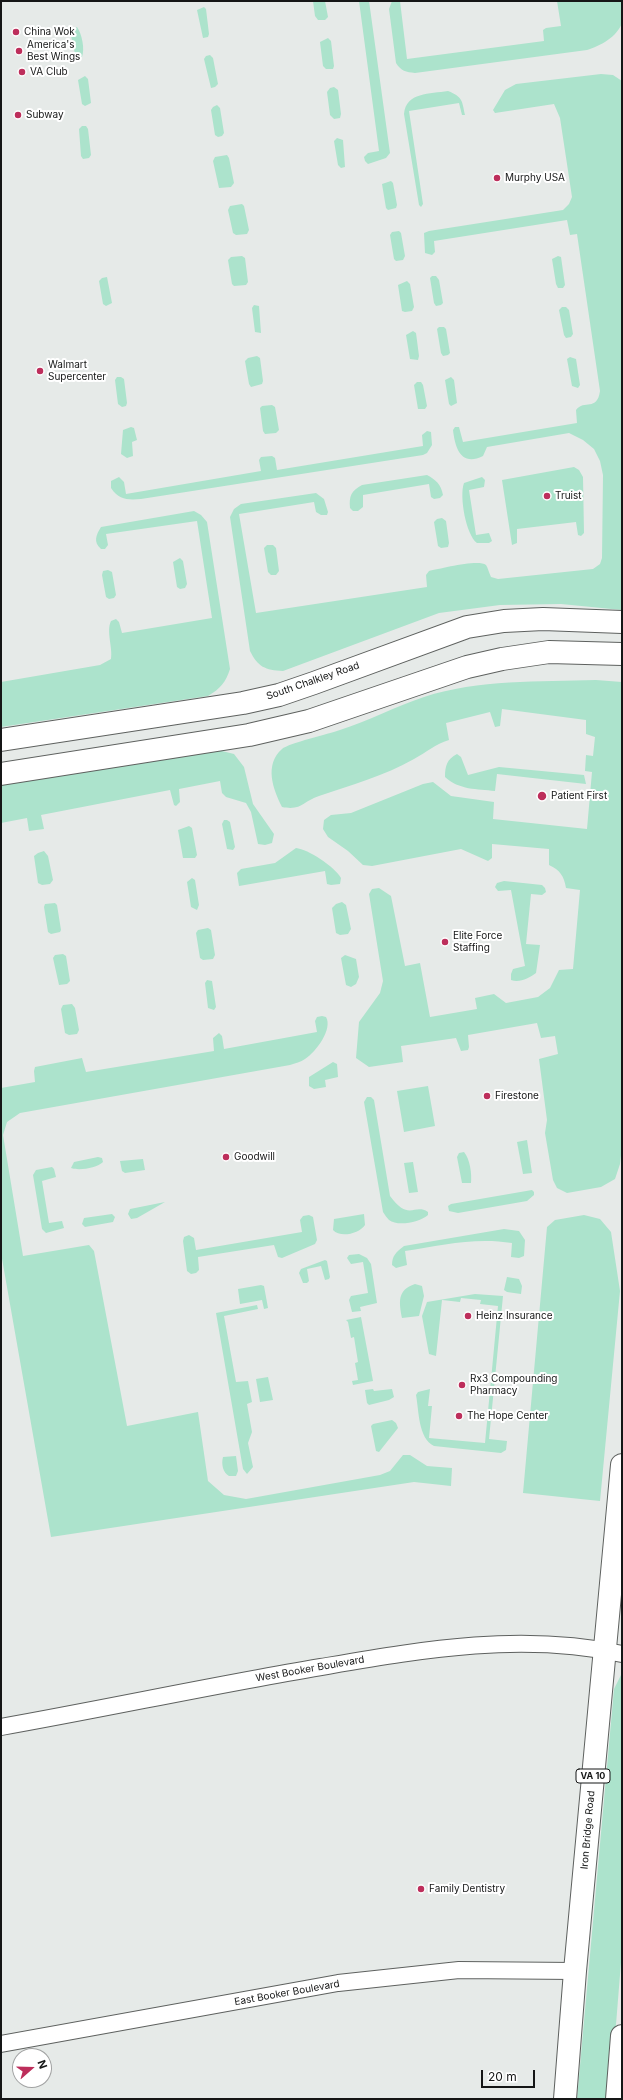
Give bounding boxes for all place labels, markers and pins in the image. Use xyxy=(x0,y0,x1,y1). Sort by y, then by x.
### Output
place label: China Wok xyxy=(24,26,75,38)
marker: China Wok xyxy=(11,27,21,37)
place label: America's Best Wings xyxy=(27,39,80,62)
marker: America's Best Wings xyxy=(14,46,24,56)
place label: VA Club xyxy=(30,66,68,78)
marker: VA Club xyxy=(17,67,27,77)
place label: Subway xyxy=(26,109,64,121)
marker: Subway xyxy=(13,110,23,120)
place label: Murphy USA xyxy=(505,172,565,184)
marker: Murphy USA xyxy=(492,173,502,183)
place label: Walmart Supercenter xyxy=(48,359,106,382)
marker: Walmart Supercenter xyxy=(35,366,45,376)
place label: Truist xyxy=(555,490,582,502)
marker: Truist xyxy=(542,491,552,501)
marker: Patient First xyxy=(536,790,548,802)
place label: Patient First xyxy=(551,790,607,802)
place label: Elite Force Staffing xyxy=(453,930,502,954)
marker: Elite Force Staffing xyxy=(440,937,450,947)
place label: Firestone xyxy=(495,1090,539,1102)
marker: Firestone xyxy=(482,1091,492,1101)
place label: Goodwill xyxy=(234,1151,275,1163)
marker: Goodwill xyxy=(221,1152,231,1162)
place label: Heinz Insurance xyxy=(476,1310,553,1322)
marker: Heinz Insurance xyxy=(463,1311,473,1321)
place label: Rx3 Compounding Pharmacy xyxy=(470,1373,557,1396)
marker: Rx3 Compounding Pharmacy xyxy=(457,1380,467,1390)
place label: The Hope Center xyxy=(467,1410,548,1422)
marker: The Hope Center xyxy=(454,1411,464,1421)
place label: Family Dentistry xyxy=(429,1883,505,1895)
marker: Family Dentistry xyxy=(416,1884,426,1894)

